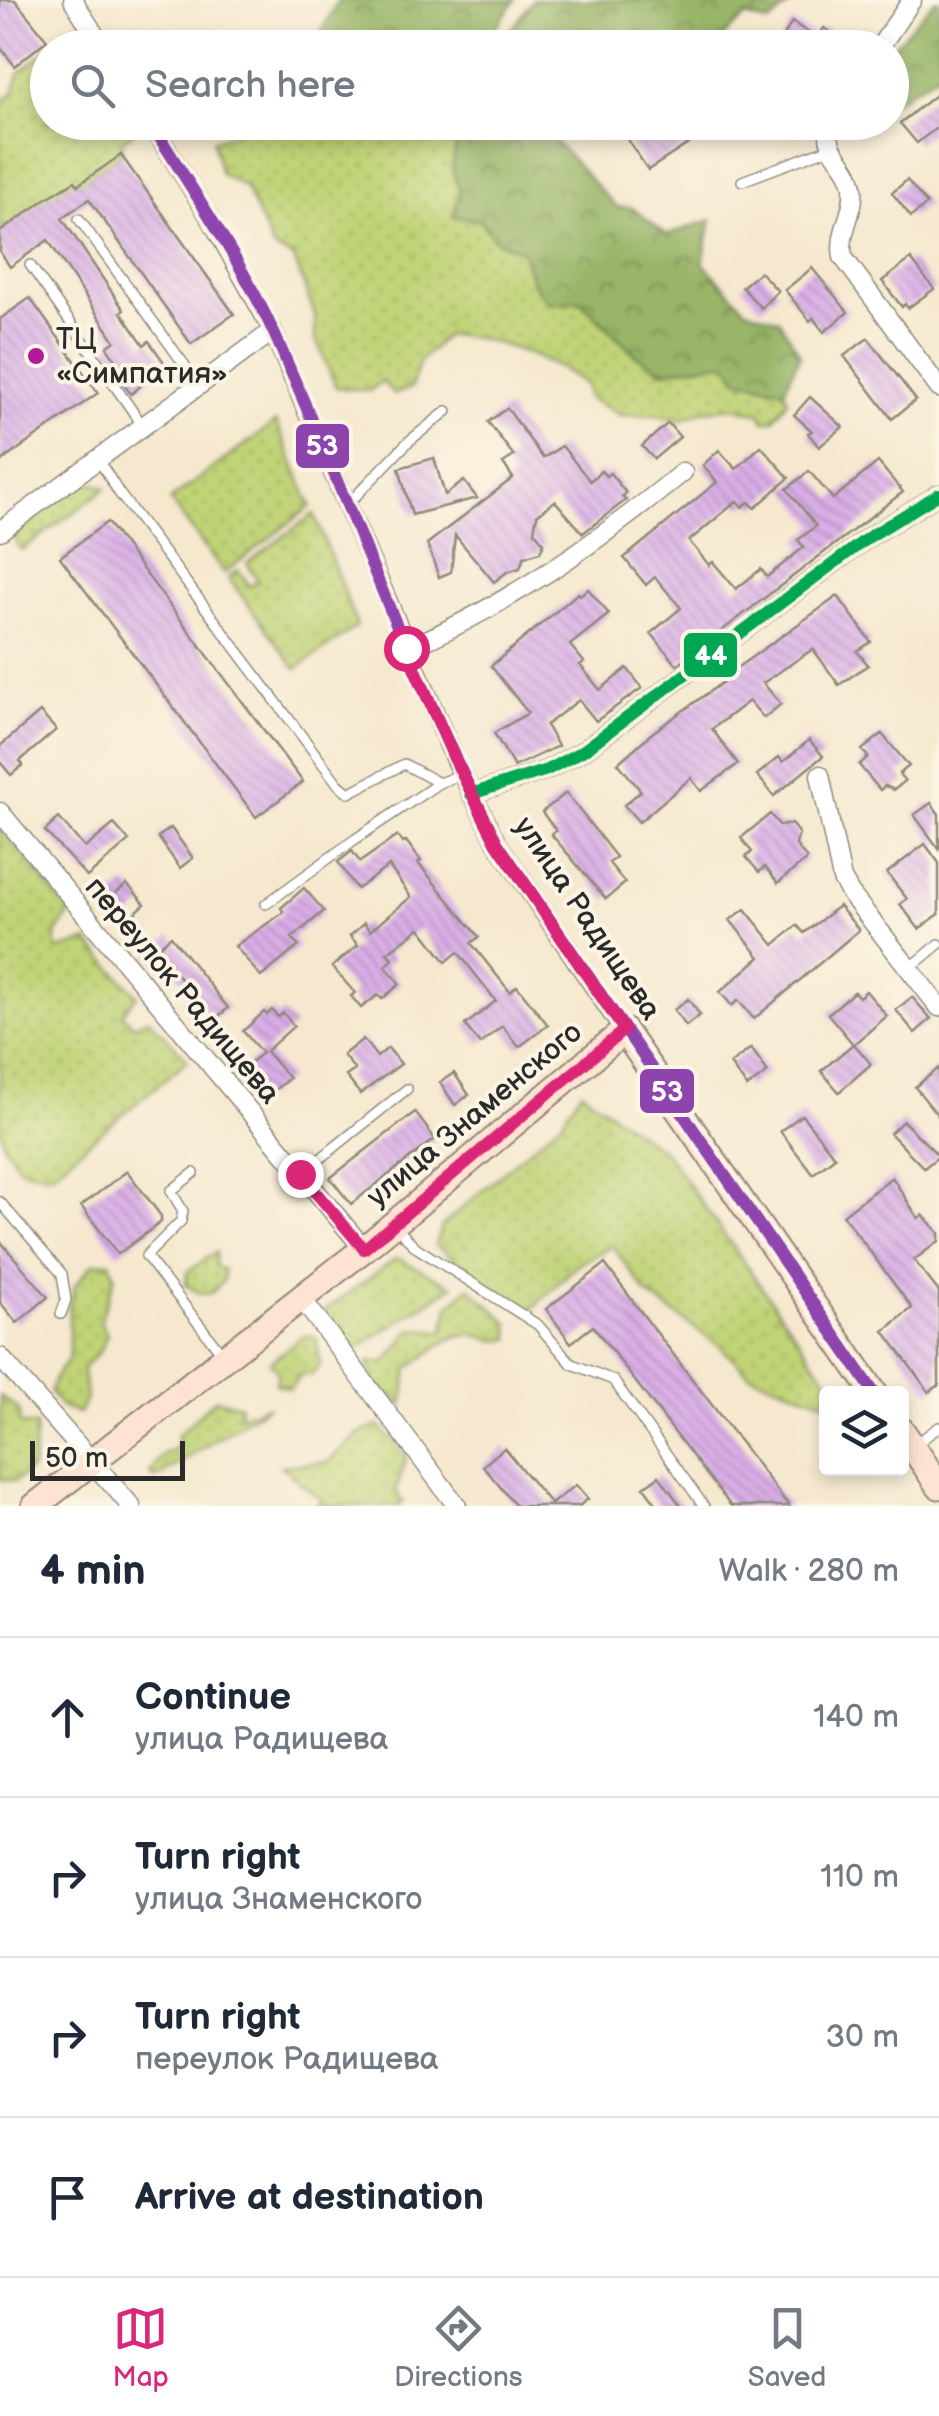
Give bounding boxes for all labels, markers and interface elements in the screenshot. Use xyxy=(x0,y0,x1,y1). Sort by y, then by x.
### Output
search box xyxy=(30,30,909,140)
icon: search xyxy=(65,58,120,113)
text: Search here xyxy=(145,63,356,108)
place label: ТЦ «Симпатия» xyxy=(56,322,228,392)
marker: ТЦ «Симпатия» xyxy=(25,345,47,367)
line badge: 53 xyxy=(294,422,351,470)
text: 53 xyxy=(306,430,338,463)
route start xyxy=(384,626,430,672)
line badge: 44 xyxy=(682,631,739,679)
text: 44 xyxy=(695,640,728,673)
street label: улица Радищева xyxy=(506,810,669,1027)
street label: переулок Радищева xyxy=(77,870,288,1111)
street label: улица Знаменского xyxy=(360,1014,589,1215)
line badge: 53 xyxy=(638,1067,696,1115)
text: 53 xyxy=(651,1076,683,1109)
route end xyxy=(278,1152,324,1198)
map controls xyxy=(819,1386,909,1476)
button: layers xyxy=(819,1386,909,1476)
scale bar xyxy=(30,1436,185,1480)
text: 50 m xyxy=(45,1442,108,1475)
text: 4 min xyxy=(40,1546,146,1597)
text: Walk · 280 m xyxy=(718,1552,899,1591)
text: Continue xyxy=(135,1675,291,1720)
icon: ahead xyxy=(40,1690,95,1745)
text: 140 m xyxy=(813,1698,899,1737)
text: улица Радищева xyxy=(135,1720,388,1759)
text: Turn right xyxy=(135,1835,300,1880)
icon: right xyxy=(40,1850,95,1905)
text: 110 m xyxy=(820,1858,899,1897)
text: улица Знаменского xyxy=(135,1880,422,1919)
text: Turn right xyxy=(135,1995,300,2040)
icon: right xyxy=(40,2010,95,2065)
text: 30 m xyxy=(825,2018,899,2057)
text: переулок Радищева xyxy=(135,2040,439,2079)
icon: arrive xyxy=(40,2170,95,2225)
text: Arrive at destination xyxy=(135,2175,484,2220)
tab: Map xyxy=(113,2301,169,2394)
tab: Directions xyxy=(394,2301,523,2394)
tab: Saved xyxy=(748,2301,826,2394)

